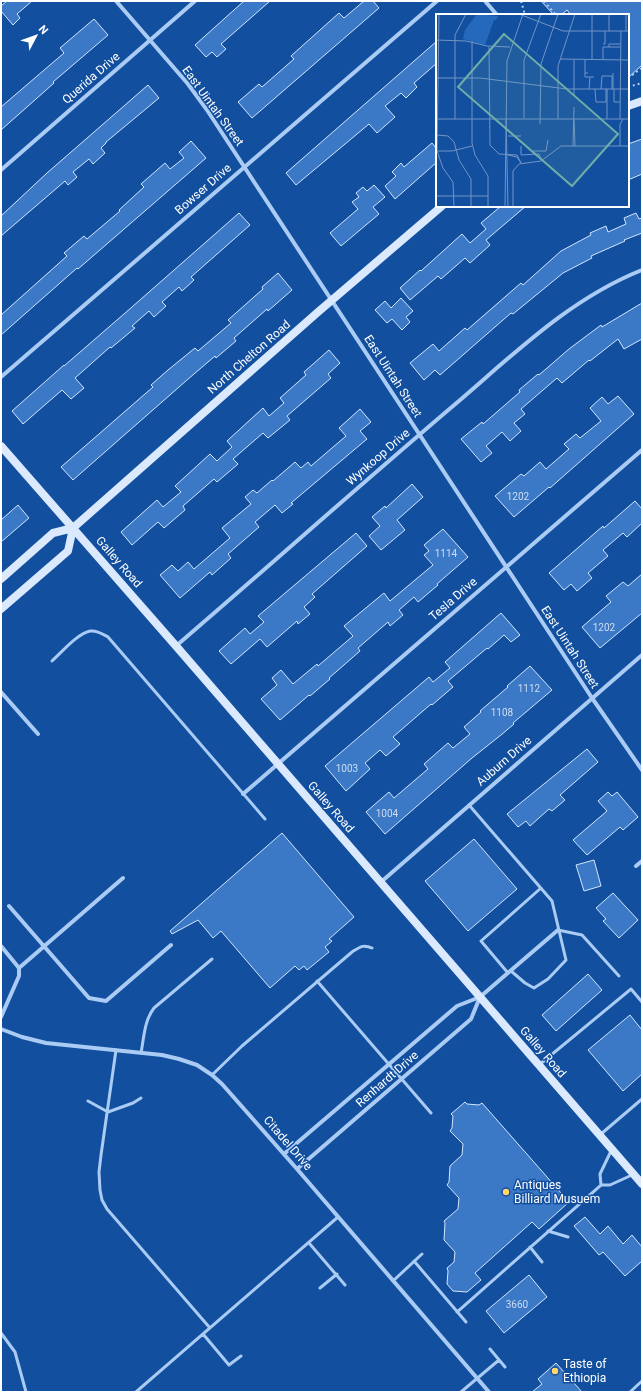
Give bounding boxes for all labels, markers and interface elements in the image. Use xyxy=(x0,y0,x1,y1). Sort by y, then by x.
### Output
inset map xyxy=(436,14,629,207)
north arrow xyxy=(16,16,56,56)
text: N xyxy=(36,23,51,37)
street label: Querida Drive xyxy=(59,49,123,107)
street label: East Uintah Street xyxy=(179,63,247,149)
street label: Bowser Drive xyxy=(172,161,234,217)
street label: North Chelton Road xyxy=(205,317,293,397)
street label: East Uintah Street xyxy=(361,332,425,420)
street label: Wynkoop Drive xyxy=(343,426,413,488)
house number: 1202 xyxy=(507,491,530,502)
street label: Galley Road xyxy=(93,534,145,590)
house number: 1114 xyxy=(435,548,458,559)
street label: Tesla Drive xyxy=(426,575,480,623)
street label: East Uintah Street xyxy=(538,603,602,691)
house number: 1202 xyxy=(593,622,616,633)
house number: 1112 xyxy=(518,683,541,694)
house number: 1108 xyxy=(491,707,514,718)
street label: Auburn Drive xyxy=(474,733,534,789)
house number: 1003 xyxy=(336,763,358,774)
street label: Galley Road xyxy=(305,779,357,835)
house number: 1004 xyxy=(376,808,399,819)
street label: Galley Road xyxy=(517,1024,569,1080)
street label: Renhardt Drive xyxy=(353,1048,421,1110)
street label: Citadel Drive xyxy=(261,1113,315,1173)
place label: Antiques Billiard Musuem xyxy=(514,1178,600,1206)
marker: Antiques Billiard Musuem xyxy=(501,1187,511,1197)
house number: 3660 xyxy=(506,1299,529,1310)
place label: Taste of Ethiopia xyxy=(563,1357,607,1385)
marker: Taste of Ethiopia xyxy=(550,1366,560,1376)

